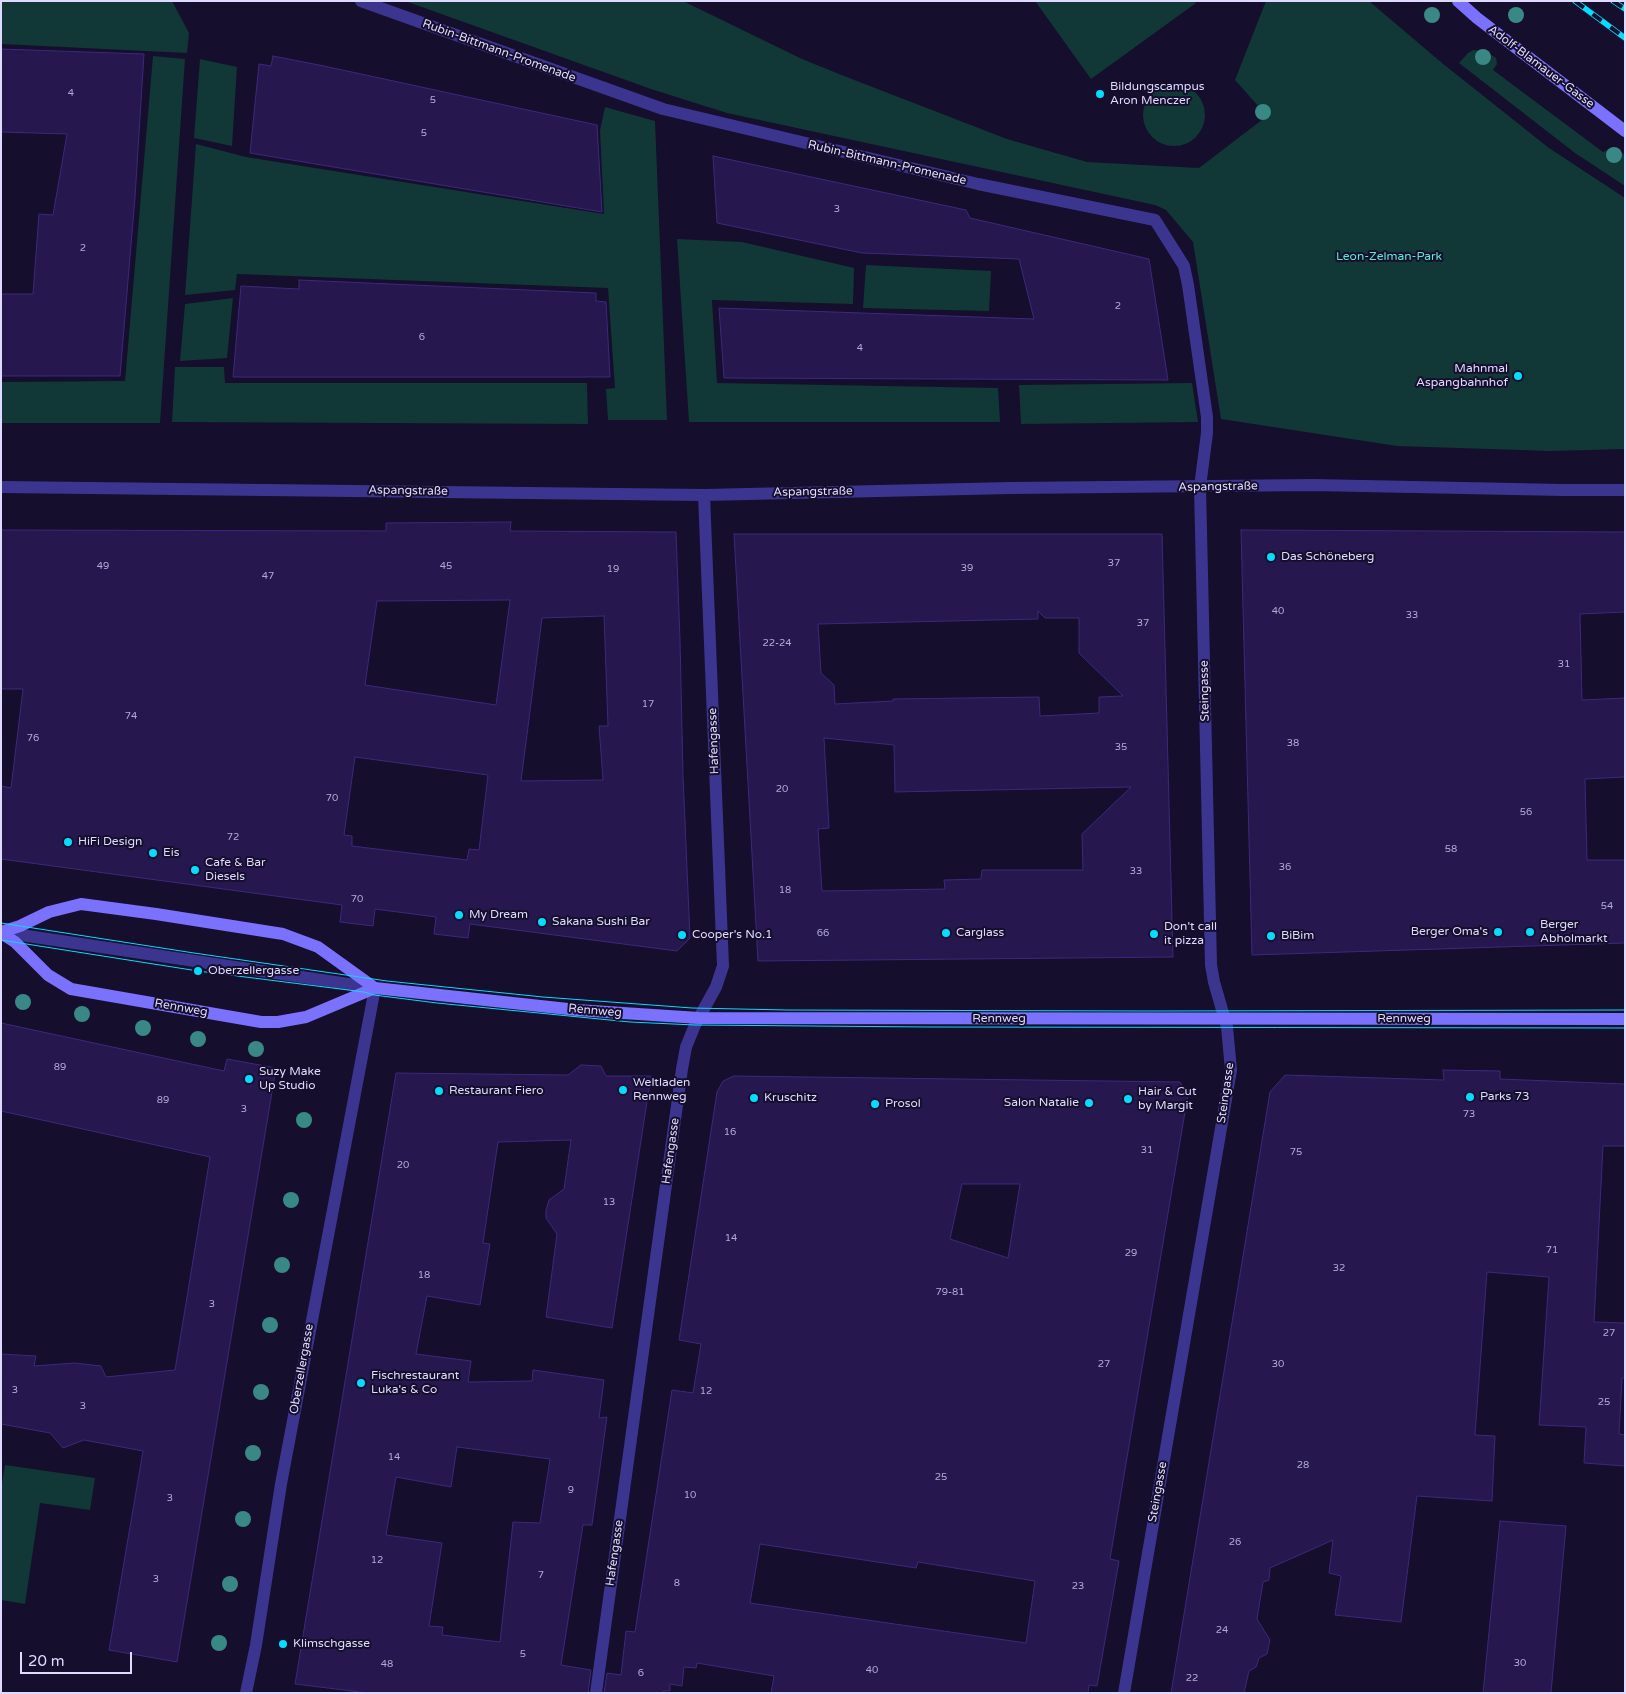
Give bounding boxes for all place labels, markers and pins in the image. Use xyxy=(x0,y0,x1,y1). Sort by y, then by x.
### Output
place label: Bildungscampus Aron Menczer xyxy=(1110,80,1205,108)
marker: Bildungscampus Aron Menczer xyxy=(1094,88,1106,100)
place label: Mahnmal Aspangbahnhof xyxy=(1416,362,1508,390)
marker: Mahnmal Aspangbahnhof xyxy=(1512,370,1524,382)
place label: Das Schöneberg xyxy=(1281,550,1374,564)
marker: Das Schöneberg xyxy=(1265,551,1277,563)
place label: HiFi Design xyxy=(78,835,142,849)
marker: HiFi Design xyxy=(62,836,74,848)
place label: Eis xyxy=(163,846,179,860)
marker: Eis xyxy=(147,847,159,859)
place label: Cafe & Bar Diesels xyxy=(205,856,266,884)
marker: Cafe & Bar Diesels xyxy=(189,864,201,876)
place label: My Dream xyxy=(469,908,528,922)
marker: My Dream xyxy=(453,909,465,921)
place label: Sakana Sushi Bar xyxy=(552,915,650,929)
marker: Sakana Sushi Bar xyxy=(536,916,548,928)
place label: Berger Abholmarkt xyxy=(1540,918,1608,946)
place label: Don't call it pizza xyxy=(1164,920,1217,948)
place label: Berger Oma's xyxy=(1411,925,1488,939)
place label: Carglass xyxy=(956,926,1004,940)
marker: Berger Oma's xyxy=(1492,926,1504,938)
marker: Berger Abholmarkt xyxy=(1524,926,1536,938)
marker: Carglass xyxy=(940,927,952,939)
place label: Cooper's No.1 xyxy=(692,928,773,942)
marker: Don't call it pizza xyxy=(1148,928,1160,940)
marker: Cooper's No.1 xyxy=(676,929,688,941)
place label: BiBim xyxy=(1281,929,1314,943)
marker: BiBim xyxy=(1265,930,1277,942)
place label: Oberzellergasse xyxy=(208,964,299,978)
marker: Oberzellergasse xyxy=(192,965,204,977)
place label: Suzy Make Up Studio xyxy=(259,1065,321,1093)
marker: Suzy Make Up Studio xyxy=(243,1073,255,1085)
place label: Weltladen Rennweg xyxy=(633,1076,690,1104)
place label: Restaurant Fiero xyxy=(449,1084,543,1098)
marker: Weltladen Rennweg xyxy=(617,1084,629,1096)
marker: Restaurant Fiero xyxy=(433,1085,445,1097)
place label: Hair & Cut by Margit xyxy=(1138,1085,1197,1113)
place label: Parks 73 xyxy=(1480,1090,1530,1104)
place label: Kruschitz xyxy=(764,1091,817,1105)
marker: Parks 73 xyxy=(1464,1091,1476,1103)
marker: Kruschitz xyxy=(748,1092,760,1104)
marker: Hair & Cut by Margit xyxy=(1122,1093,1134,1105)
place label: Salon Natalie xyxy=(1004,1096,1079,1110)
place label: Prosol xyxy=(885,1097,921,1111)
marker: Salon Natalie xyxy=(1083,1097,1095,1109)
marker: Prosol xyxy=(869,1098,881,1110)
place label: Fischrestaurant Luka's & Co xyxy=(371,1369,459,1397)
marker: Fischrestaurant Luka's & Co xyxy=(355,1377,367,1389)
place label: Klimschgasse xyxy=(293,1637,370,1651)
marker: Klimschgasse xyxy=(277,1638,289,1650)

